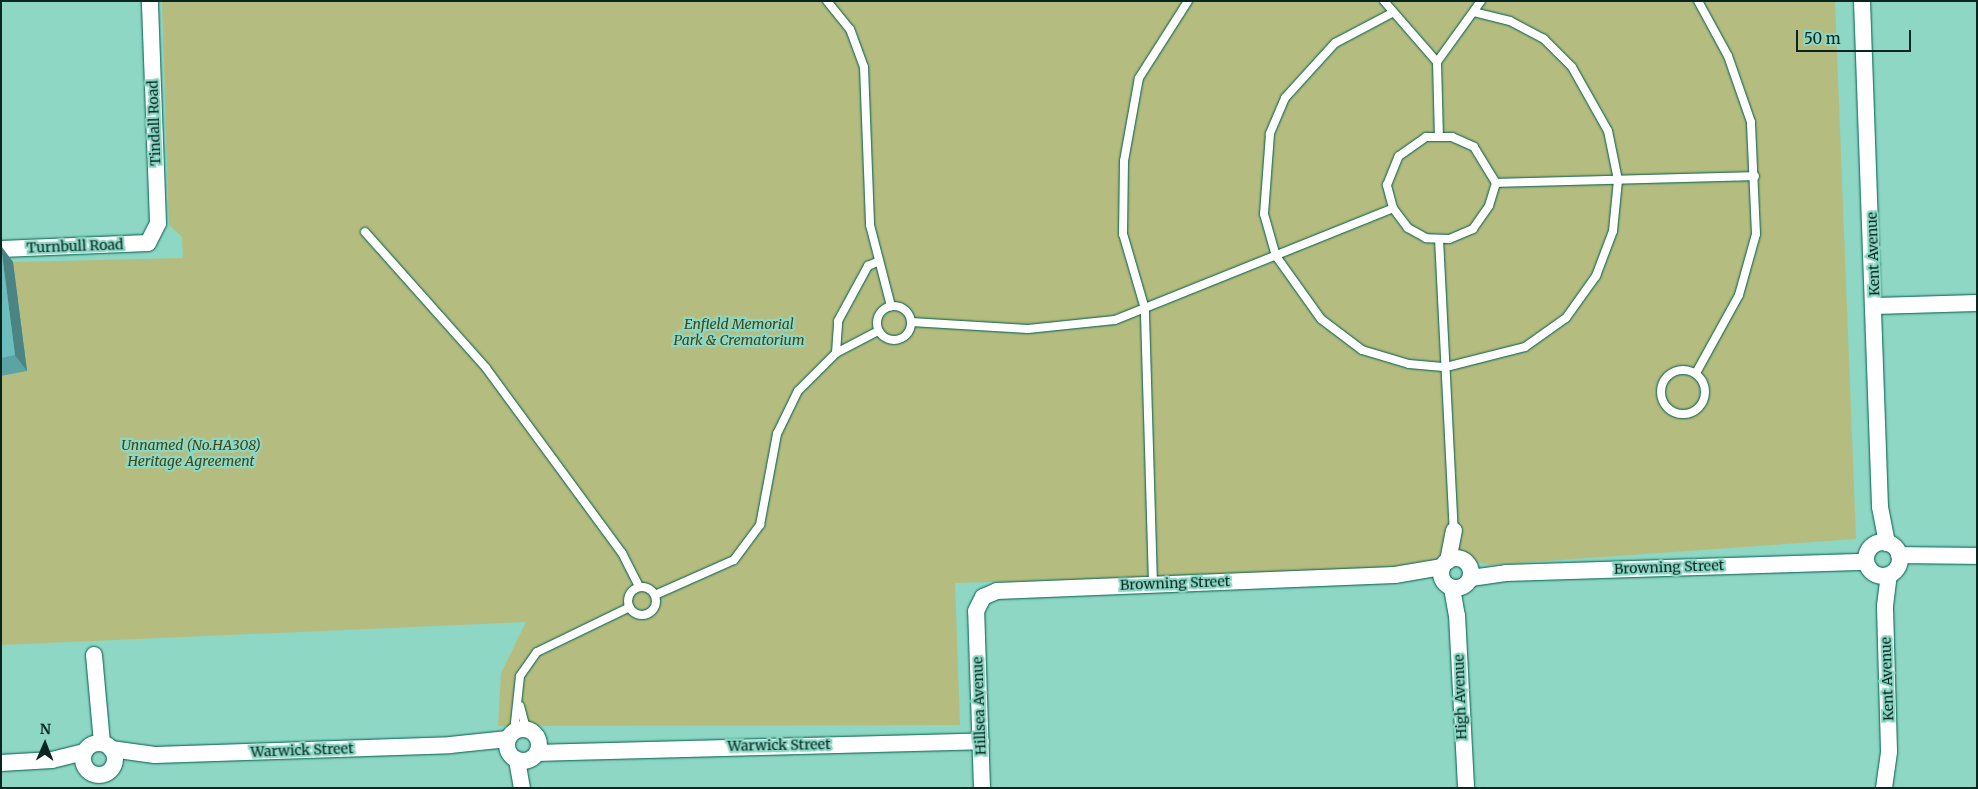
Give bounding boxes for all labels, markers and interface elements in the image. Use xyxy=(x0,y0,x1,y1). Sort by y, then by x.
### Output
scale bar xyxy=(1798,20,1913,52)
text: 50 m xyxy=(1804,29,1841,48)
street label: Tindall Road xyxy=(144,80,164,166)
street label: Kent Avenue xyxy=(1863,212,1883,296)
street label: Turnbull Road xyxy=(26,236,124,256)
park label: Enfield Memorial Park & Crematorium xyxy=(673,316,805,348)
park label: Unnamed (No.HA308) Heritage Agreement xyxy=(121,437,261,470)
street label: Browning Street xyxy=(1614,557,1724,577)
street label: Browning Street xyxy=(1120,573,1230,593)
street label: Kent Avenue xyxy=(1877,637,1897,721)
street label: High Avenue xyxy=(1450,654,1470,740)
street label: Hillsea Avenue xyxy=(969,656,989,756)
north arrow xyxy=(20,719,70,769)
text: N xyxy=(40,720,51,738)
street label: Warwick Street xyxy=(727,736,831,754)
street label: Warwick Street xyxy=(250,740,354,760)

